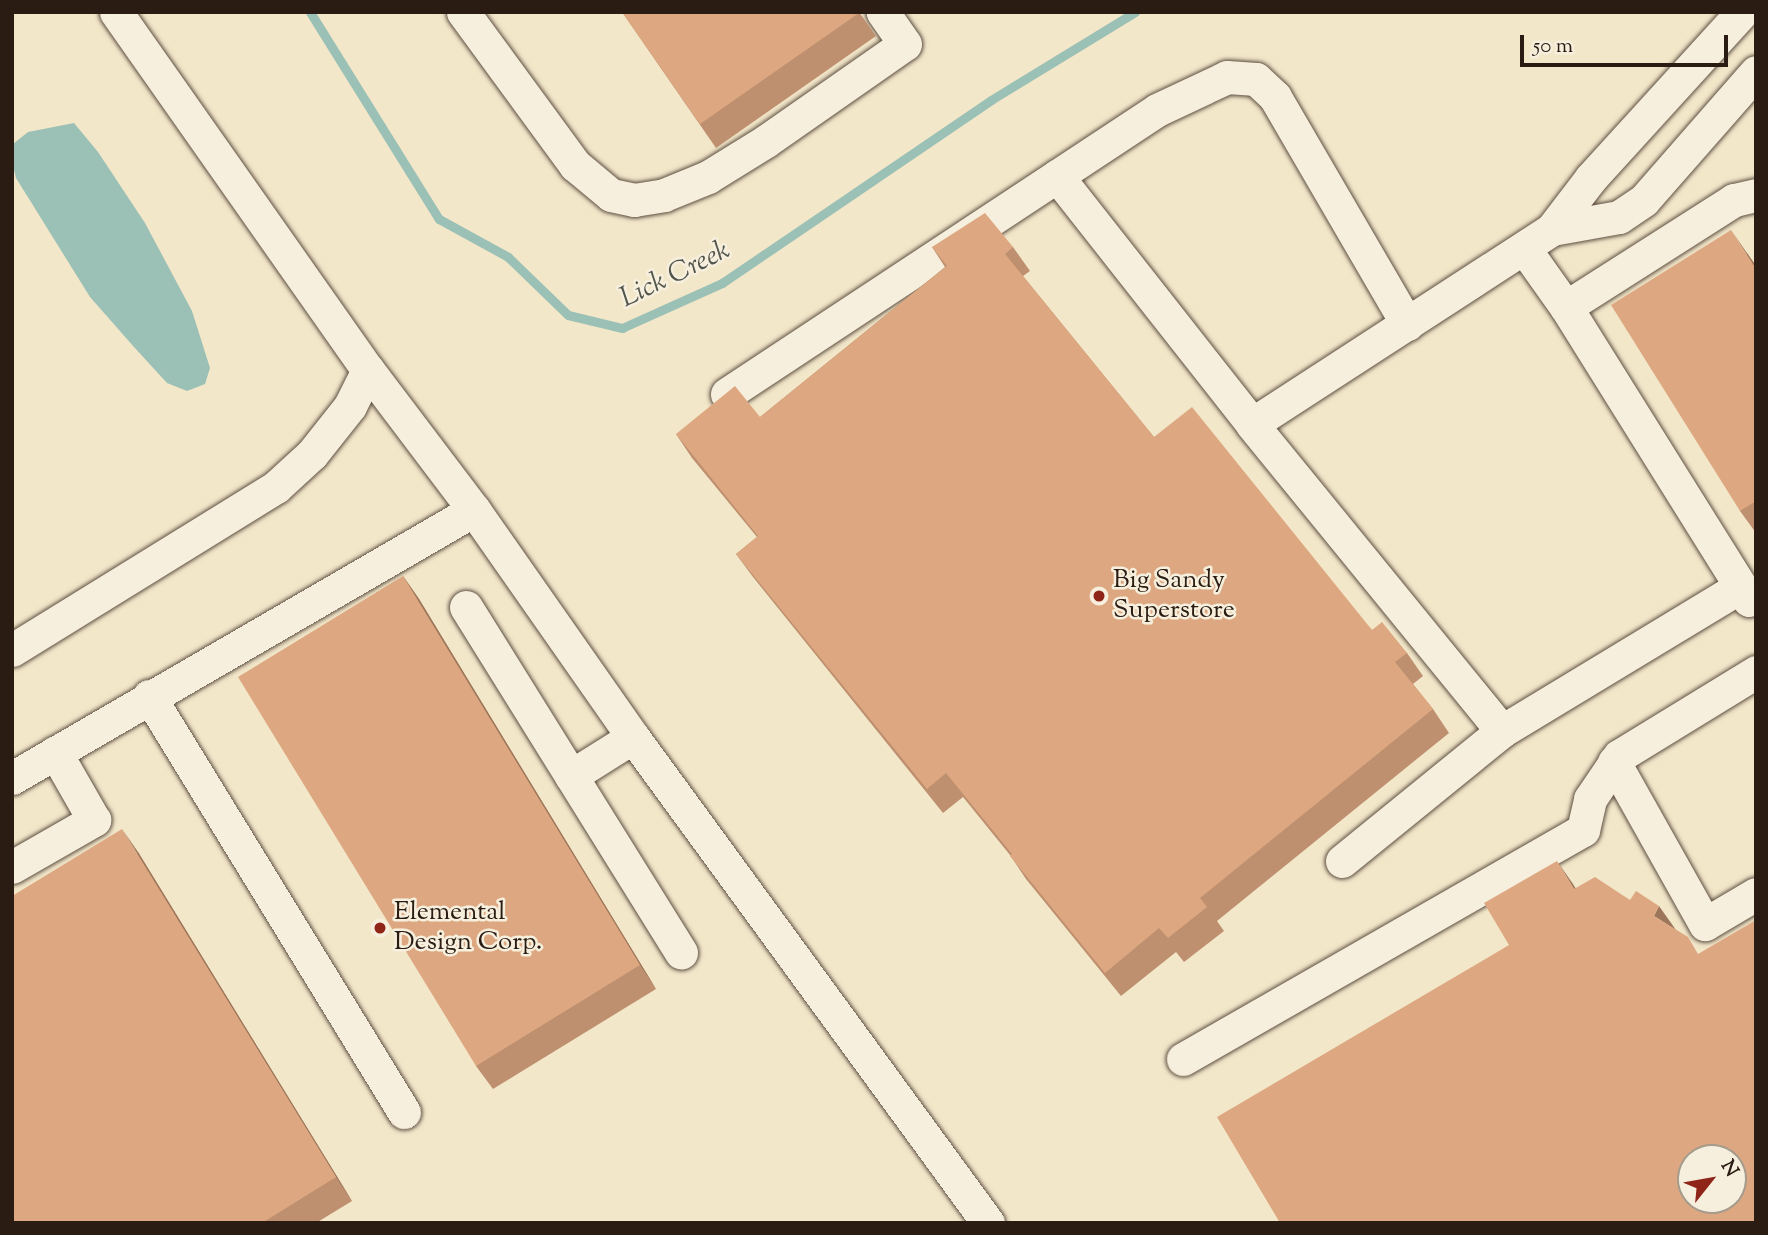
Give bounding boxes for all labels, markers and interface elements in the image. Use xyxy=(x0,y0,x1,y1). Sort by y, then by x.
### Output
scale bar xyxy=(1523,21,1731,65)
text: 50 m xyxy=(1533,32,1573,62)
water label: Lick Creek xyxy=(615,234,735,316)
place label: Big Sandy Superstore xyxy=(1113,565,1235,626)
marker: Big Sandy Superstore xyxy=(1091,588,1107,604)
place label: Elemental Design Corp. xyxy=(394,897,542,958)
marker: Elemental Design Corp. xyxy=(372,920,388,936)
north arrow xyxy=(1677,1144,1747,1214)
text: N xyxy=(1713,1155,1744,1182)

